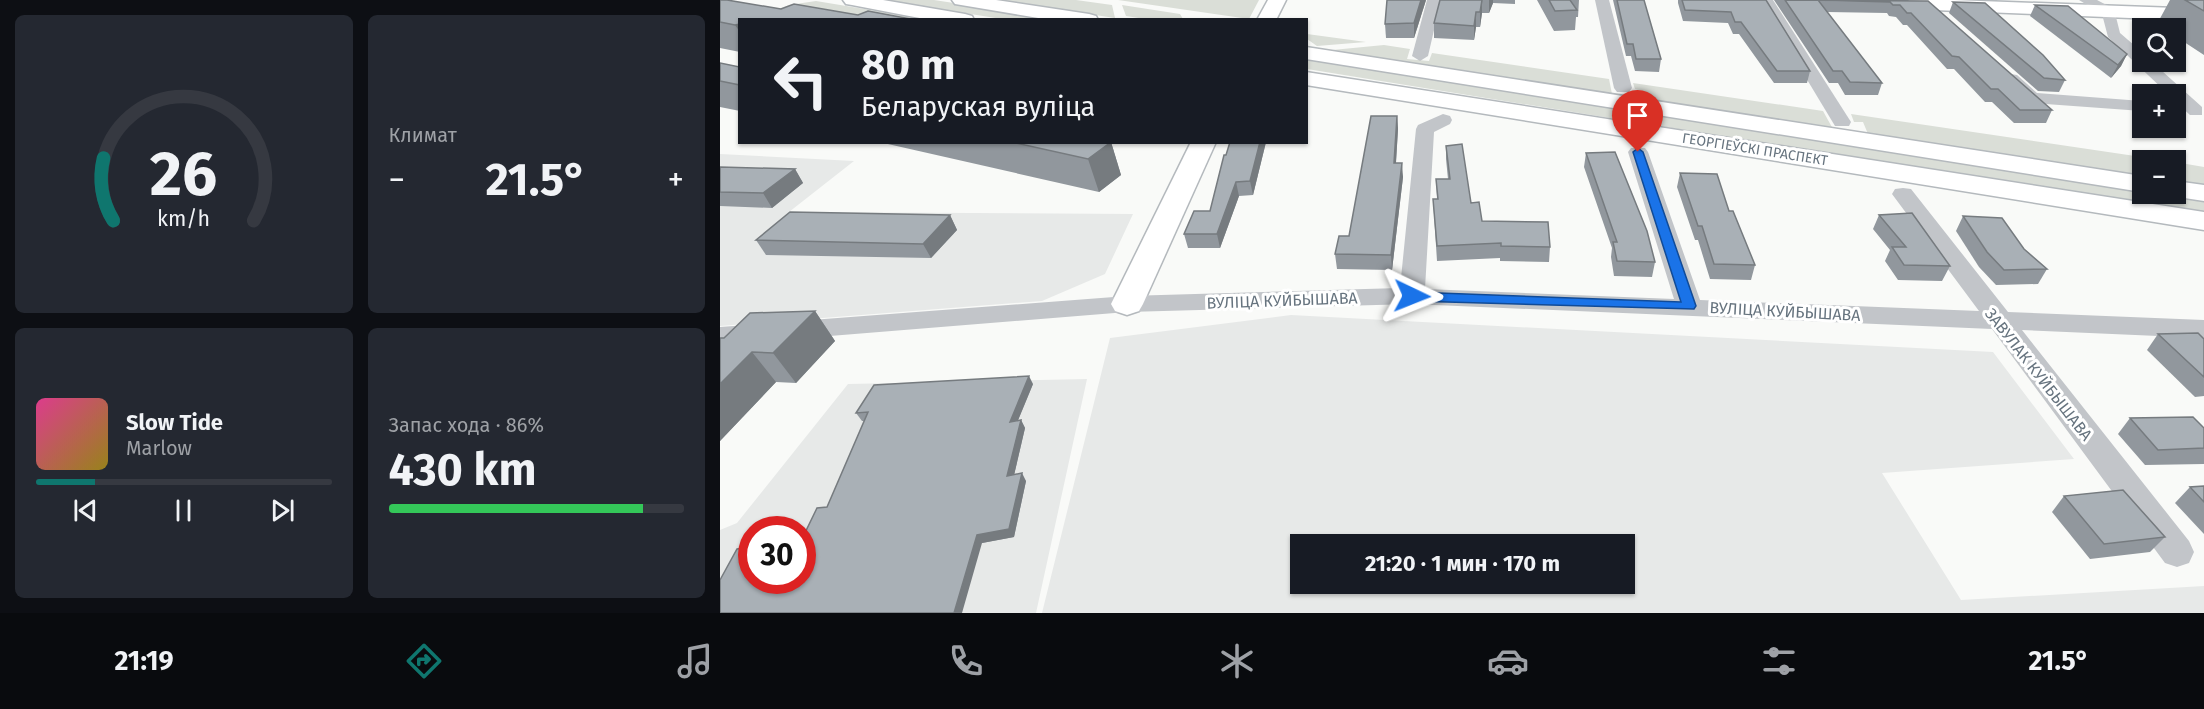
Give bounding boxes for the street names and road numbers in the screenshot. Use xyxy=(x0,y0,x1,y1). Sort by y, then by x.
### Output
street label: ГЕОРГІЕЎСКІ ПРАСПЕКТ xyxy=(1681,130,1830,170)
street label: ВУЛІЦА КУЙБЫШАВА xyxy=(1206,288,1359,313)
street label: ВУЛІЦА КУЙБЫШАВА xyxy=(1709,298,1862,325)
street label: ЗАВУЛАК КУЙБЫШАВА xyxy=(1981,304,2097,445)

